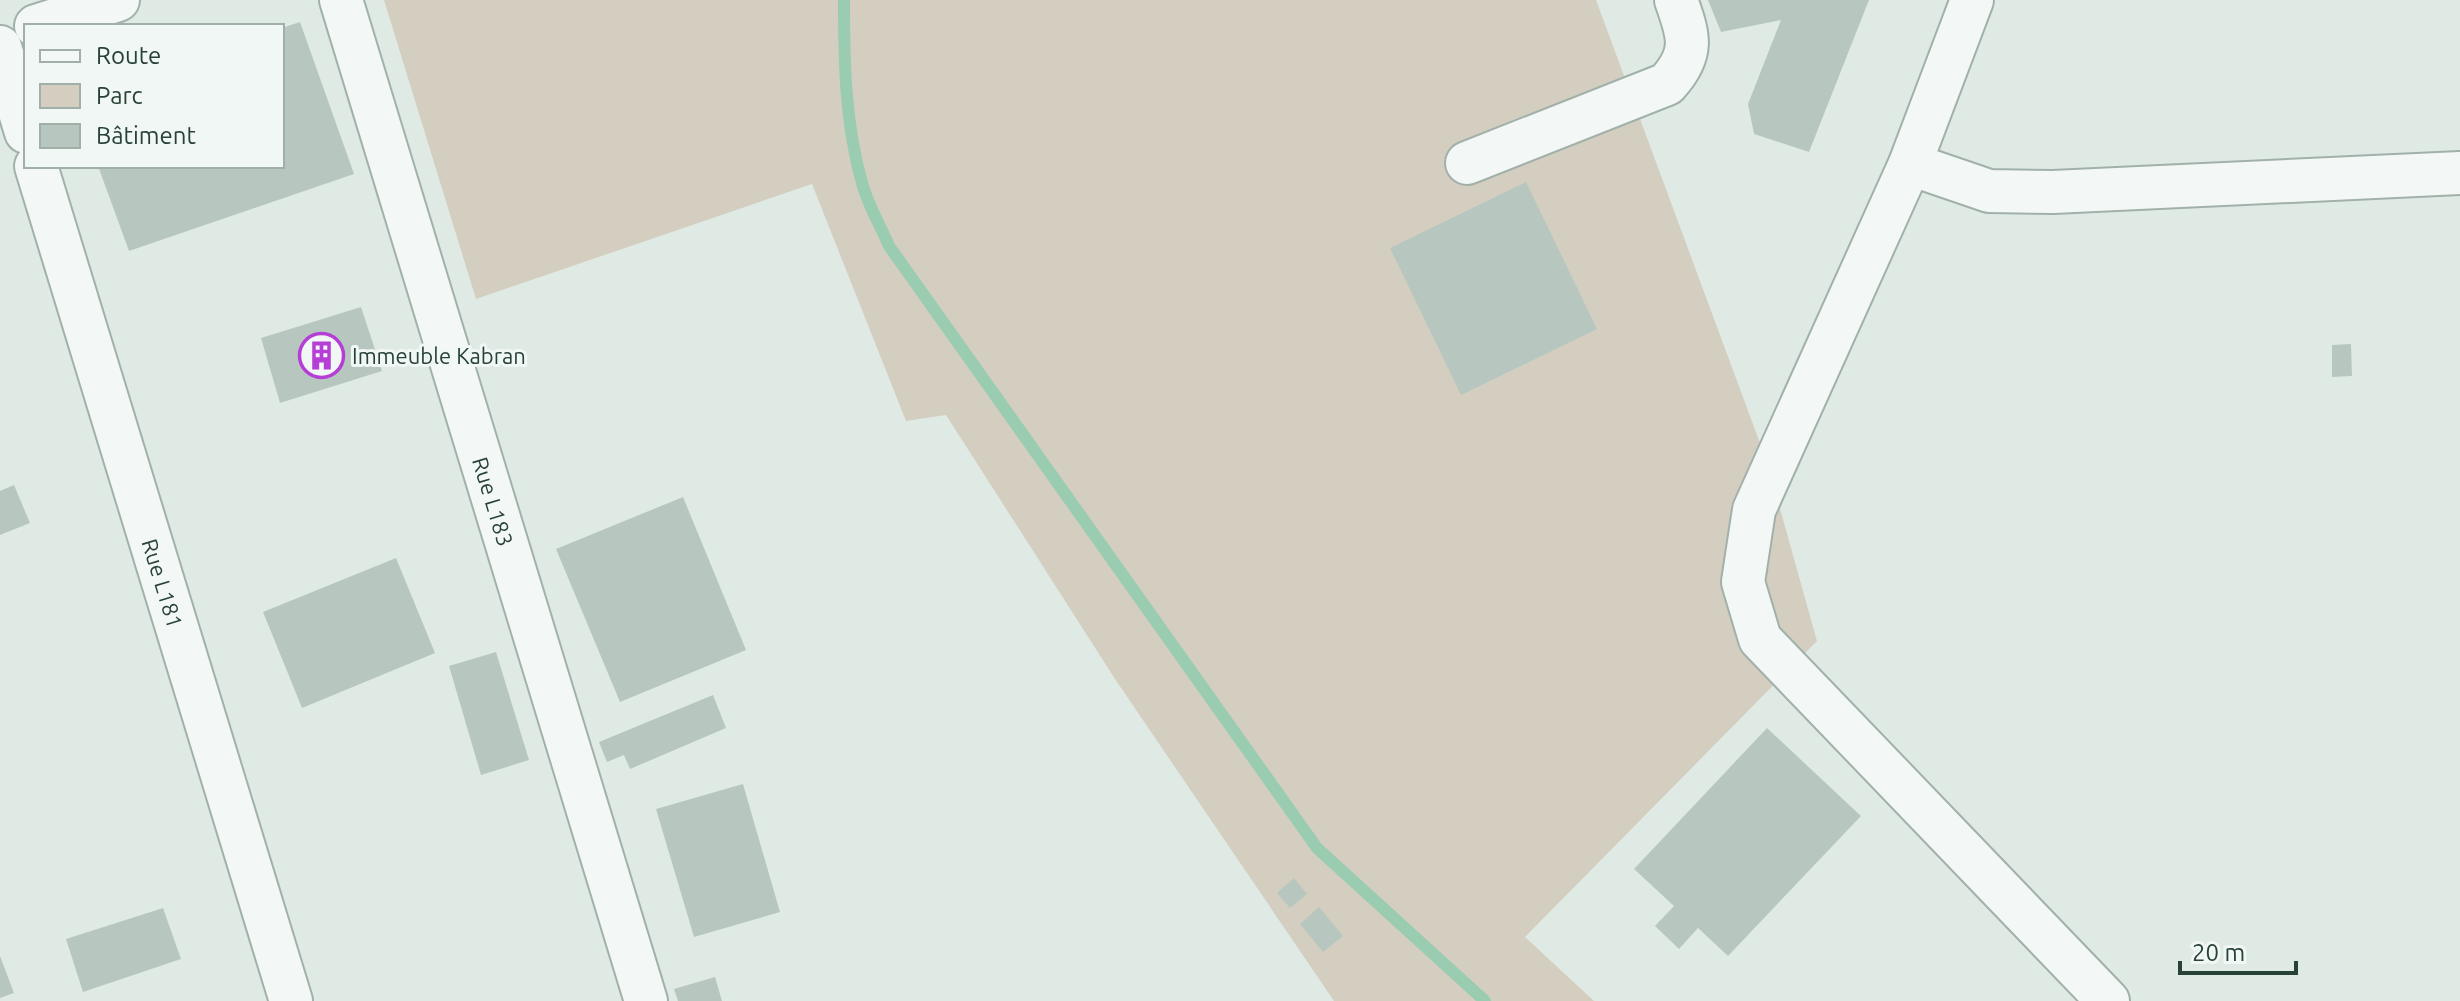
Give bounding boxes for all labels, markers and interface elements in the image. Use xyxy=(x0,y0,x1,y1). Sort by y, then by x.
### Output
legend xyxy=(24,24,284,168)
text: Route xyxy=(96,42,161,69)
text: Parc xyxy=(96,82,143,109)
text: Bâtiment xyxy=(96,122,197,149)
building icon: Immeuble Kabran xyxy=(297,331,345,379)
place label: Immeuble Kabran xyxy=(352,343,526,368)
street label: Rue L183 xyxy=(468,454,519,549)
street label: Rue L181 xyxy=(138,535,189,631)
scale bar xyxy=(2180,925,2296,975)
text: 20 m xyxy=(2192,939,2245,966)

